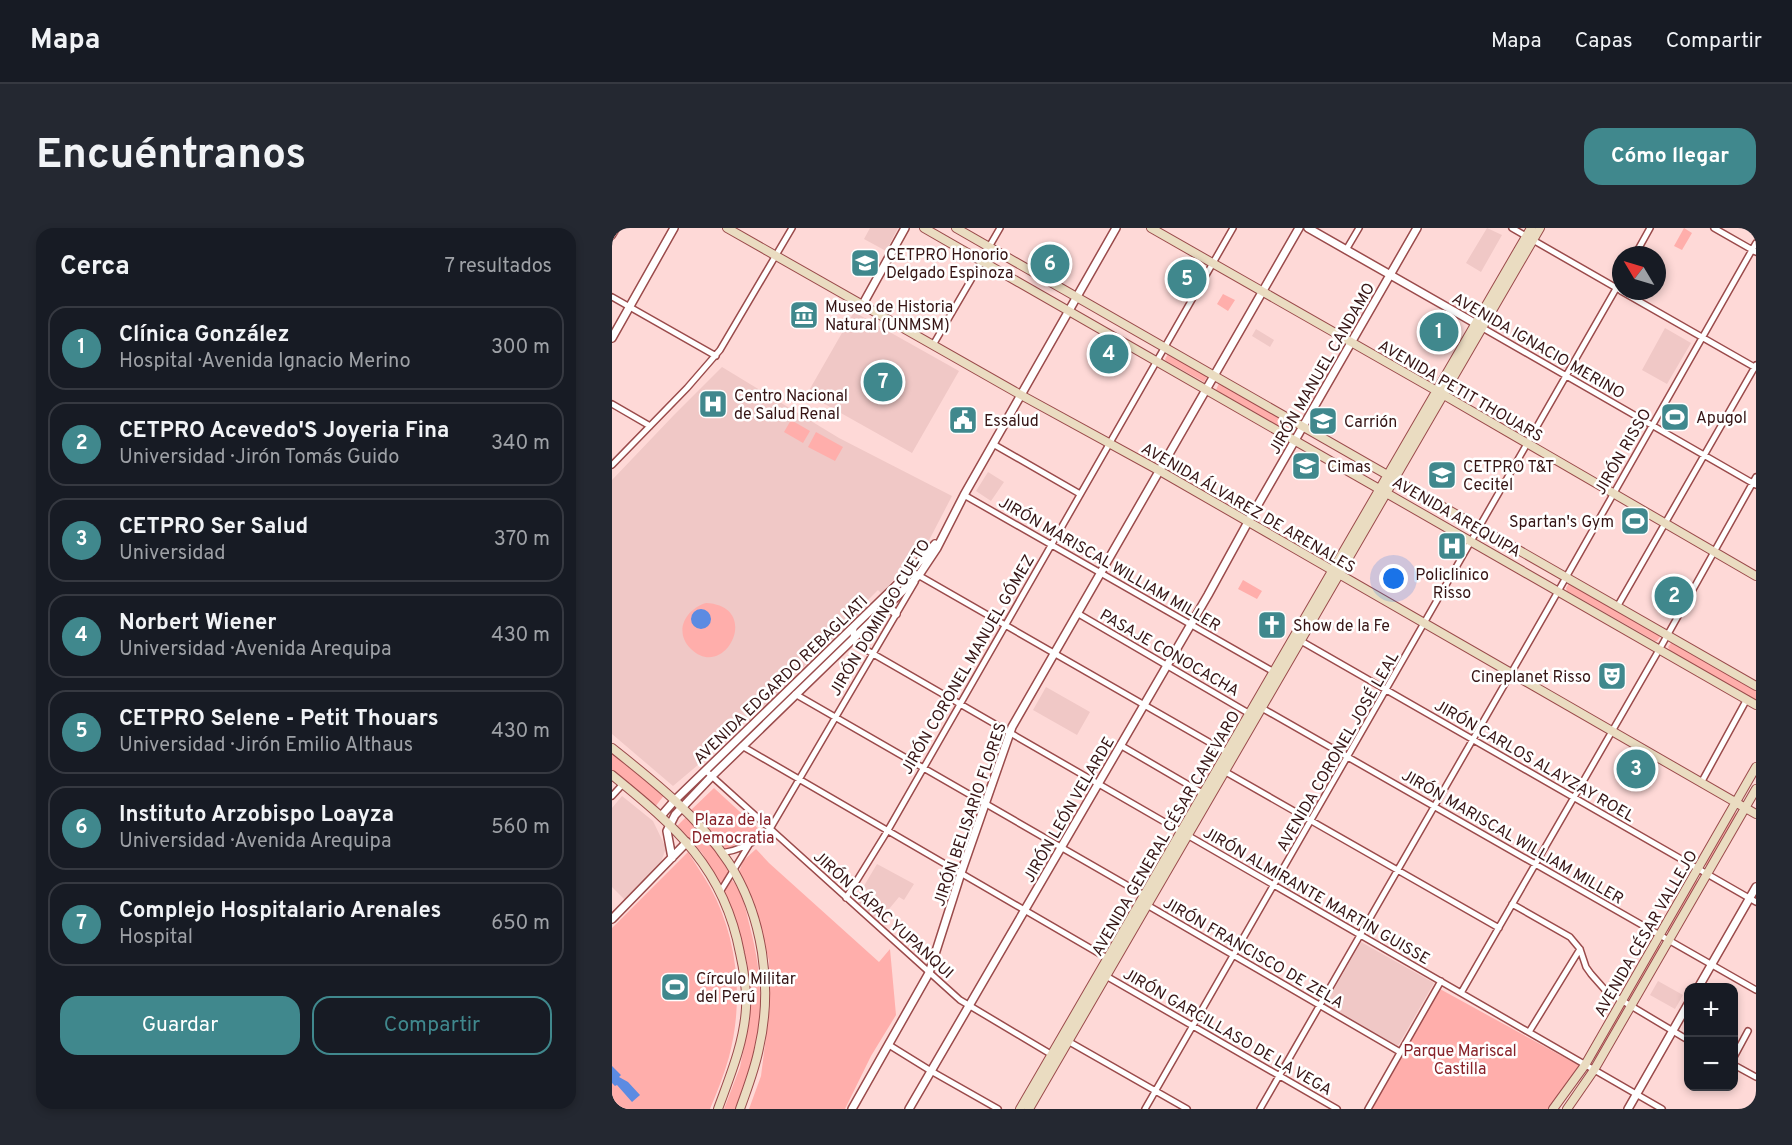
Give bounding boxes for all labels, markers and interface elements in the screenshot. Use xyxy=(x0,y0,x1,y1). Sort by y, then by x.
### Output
text: Mapa xyxy=(30,23,100,59)
text: Mapa xyxy=(1491,28,1542,55)
text: Capas xyxy=(1575,28,1633,55)
text: Compartir xyxy=(1666,28,1762,55)
button: Cómo llegar xyxy=(1584,128,1756,185)
text: Encuéntranos xyxy=(36,130,306,183)
pin: 6 xyxy=(1030,242,1070,286)
place label: CETPRO Honorio Delgado Espinoza xyxy=(886,246,1013,284)
north arrow xyxy=(1612,246,1666,300)
school or university icon: CETPRO Honorio Delgado Espinoza xyxy=(849,247,881,279)
text: Cerca xyxy=(60,251,130,284)
text: 7 resultados xyxy=(444,254,552,280)
pin: 5 xyxy=(1168,256,1206,302)
street label: JIRÓN MANUEL CANDAMO xyxy=(1264,279,1380,458)
street label: AVENIDA IGNACIO MERINO xyxy=(1448,289,1628,404)
place label: Museo de Historia Natural (UNMSM) xyxy=(825,298,953,336)
museum icon: Museo de Historia Natural (UNMSM) xyxy=(788,299,820,331)
pin: 1 xyxy=(1420,310,1458,354)
text: Clínica González xyxy=(119,322,289,349)
pin: 4 xyxy=(1090,332,1128,376)
text: 1 xyxy=(78,335,86,361)
text: 300 m xyxy=(491,335,550,361)
street label: AVENIDA PETIT THOUARS xyxy=(1374,336,1546,447)
text: Hospital · Avenida Ignacio Merino xyxy=(119,349,411,375)
pin: 7 xyxy=(864,360,902,404)
place label: Centro Nacional de Salud Renal xyxy=(734,387,848,425)
hospital icon: Centro Nacional de Salud Renal xyxy=(697,388,729,420)
sports icon: Apugol xyxy=(1659,401,1691,433)
public building icon: Essalud xyxy=(947,404,979,436)
street label: JIRÓN RISSO xyxy=(1589,404,1656,499)
school or university icon: Carrión xyxy=(1307,405,1339,437)
place label: Apugol xyxy=(1696,409,1747,429)
place label: Essalud xyxy=(984,412,1039,432)
place label: Carrión xyxy=(1344,413,1397,433)
text: CETPRO Acevedo'S Joyeria Fina xyxy=(119,418,449,445)
text: 2 xyxy=(75,431,88,457)
text: 340 m xyxy=(491,431,550,457)
street label: AVENIDA ÁLVAREZ DE ARENALES xyxy=(1137,437,1360,578)
text: Universidad · Jirón Tomás Guido xyxy=(119,445,400,471)
school or university icon: Cimas xyxy=(1290,450,1322,482)
place label: Cimas xyxy=(1327,458,1371,478)
place label: CETPRO T&T Cecitel xyxy=(1463,458,1554,496)
school or university icon: CETPRO T&T Cecitel xyxy=(1426,459,1458,491)
street label: AVENIDA AREQUIPA xyxy=(1388,473,1524,563)
street label: JIRÓN MARISCAL WILLIAM MILLER xyxy=(994,491,1225,637)
sports icon: Spartan's Gym xyxy=(1619,505,1651,537)
place label: Spartan's Gym xyxy=(1509,513,1614,533)
text: CETPRO Ser Salud xyxy=(119,514,308,541)
text: 3 xyxy=(76,527,88,553)
text: 370 m xyxy=(494,527,550,553)
hospital icon: Policlinico Risso xyxy=(1436,530,1468,562)
street label: JIRÓN DOMINGO CUETO xyxy=(824,535,935,700)
text: Universidad xyxy=(119,541,226,567)
street label: JIRÓN CORONEL MANUEL GÓMEZ xyxy=(896,551,1040,778)
your location xyxy=(1379,564,1408,593)
place label: Policlinico Risso xyxy=(1415,566,1489,604)
pin: 2 xyxy=(1654,574,1694,619)
street label: AVENIDA EDGARDO REBAGLIATI xyxy=(690,592,873,769)
street label: PASAJE CONOCACHA xyxy=(1096,606,1242,702)
church icon: Show de la Fe xyxy=(1256,609,1288,641)
text: Norbert Wiener xyxy=(119,610,277,637)
place label: Show de la Fe xyxy=(1293,617,1390,637)
text: 4 xyxy=(75,623,88,649)
text: 430 m xyxy=(491,623,550,649)
text: Universidad · Avenida Arequipa xyxy=(119,637,392,663)
street label: AVENIDA CORONEL JOSÉ LEAL xyxy=(1271,647,1404,855)
theatre icon: Cineplanet Risso xyxy=(1596,660,1628,692)
place label: Cineplanet Risso xyxy=(1471,668,1591,688)
street label: JIRÓN CARLOS ALAYZAY ROEL xyxy=(1430,694,1639,827)
text: CETPRO Selene - Petit Thouars xyxy=(119,706,439,733)
street label: AVENIDA GENERAL CÉSAR CANEVARO xyxy=(1086,707,1245,960)
text: 5 xyxy=(75,719,88,745)
text: 430 m xyxy=(491,719,550,745)
street label: JIRÓN BELISARIO FLORES xyxy=(928,719,1012,909)
text: Universidad · Jirón Emilio Althaus xyxy=(119,733,413,759)
street label: JIRÓN LEÓN VELARDE xyxy=(1018,733,1120,886)
pin: 3 xyxy=(1616,746,1656,792)
street label: JIRÓN MARISCAL WILLIAM MILLER xyxy=(1397,764,1628,910)
text: Instituto Arzobispo Loayza xyxy=(119,802,394,829)
park label: Plaza de la Democratia xyxy=(692,811,774,849)
text: 6 xyxy=(75,815,88,841)
text: 560 m xyxy=(491,815,550,841)
street label: JIRÓN ALMIRANTE MARTIN GUISSE xyxy=(1199,822,1434,970)
text: Universidad · Avenida Arequipa xyxy=(119,829,392,855)
street label: JIRÓN CÁPAC YUPANQUI xyxy=(808,846,958,984)
street label: AVENIDA CÉSAR VALLEJO xyxy=(1589,846,1703,1021)
street label: JIRÓN FRANCISCO DE ZELA xyxy=(1159,892,1348,1014)
text: Complejo Hospitalario Arenales xyxy=(119,898,441,925)
text: 7 xyxy=(76,911,87,937)
text: 650 m xyxy=(491,911,550,937)
text: Hospital xyxy=(119,925,193,951)
street label: JIRÓN GARCILLASO DE LA VEGA xyxy=(1119,963,1336,1101)
place label: Círculo Militar del Perú xyxy=(696,970,796,1008)
sports icon: Círculo Militar del Perú xyxy=(659,971,691,1003)
map controls xyxy=(1684,983,1738,1091)
button: + xyxy=(1684,983,1738,1037)
button: Guardar xyxy=(60,996,300,1055)
button: Compartir xyxy=(312,996,552,1055)
button: − xyxy=(1684,1037,1738,1091)
park label: Parque Mariscal Castilla xyxy=(1403,1042,1517,1080)

